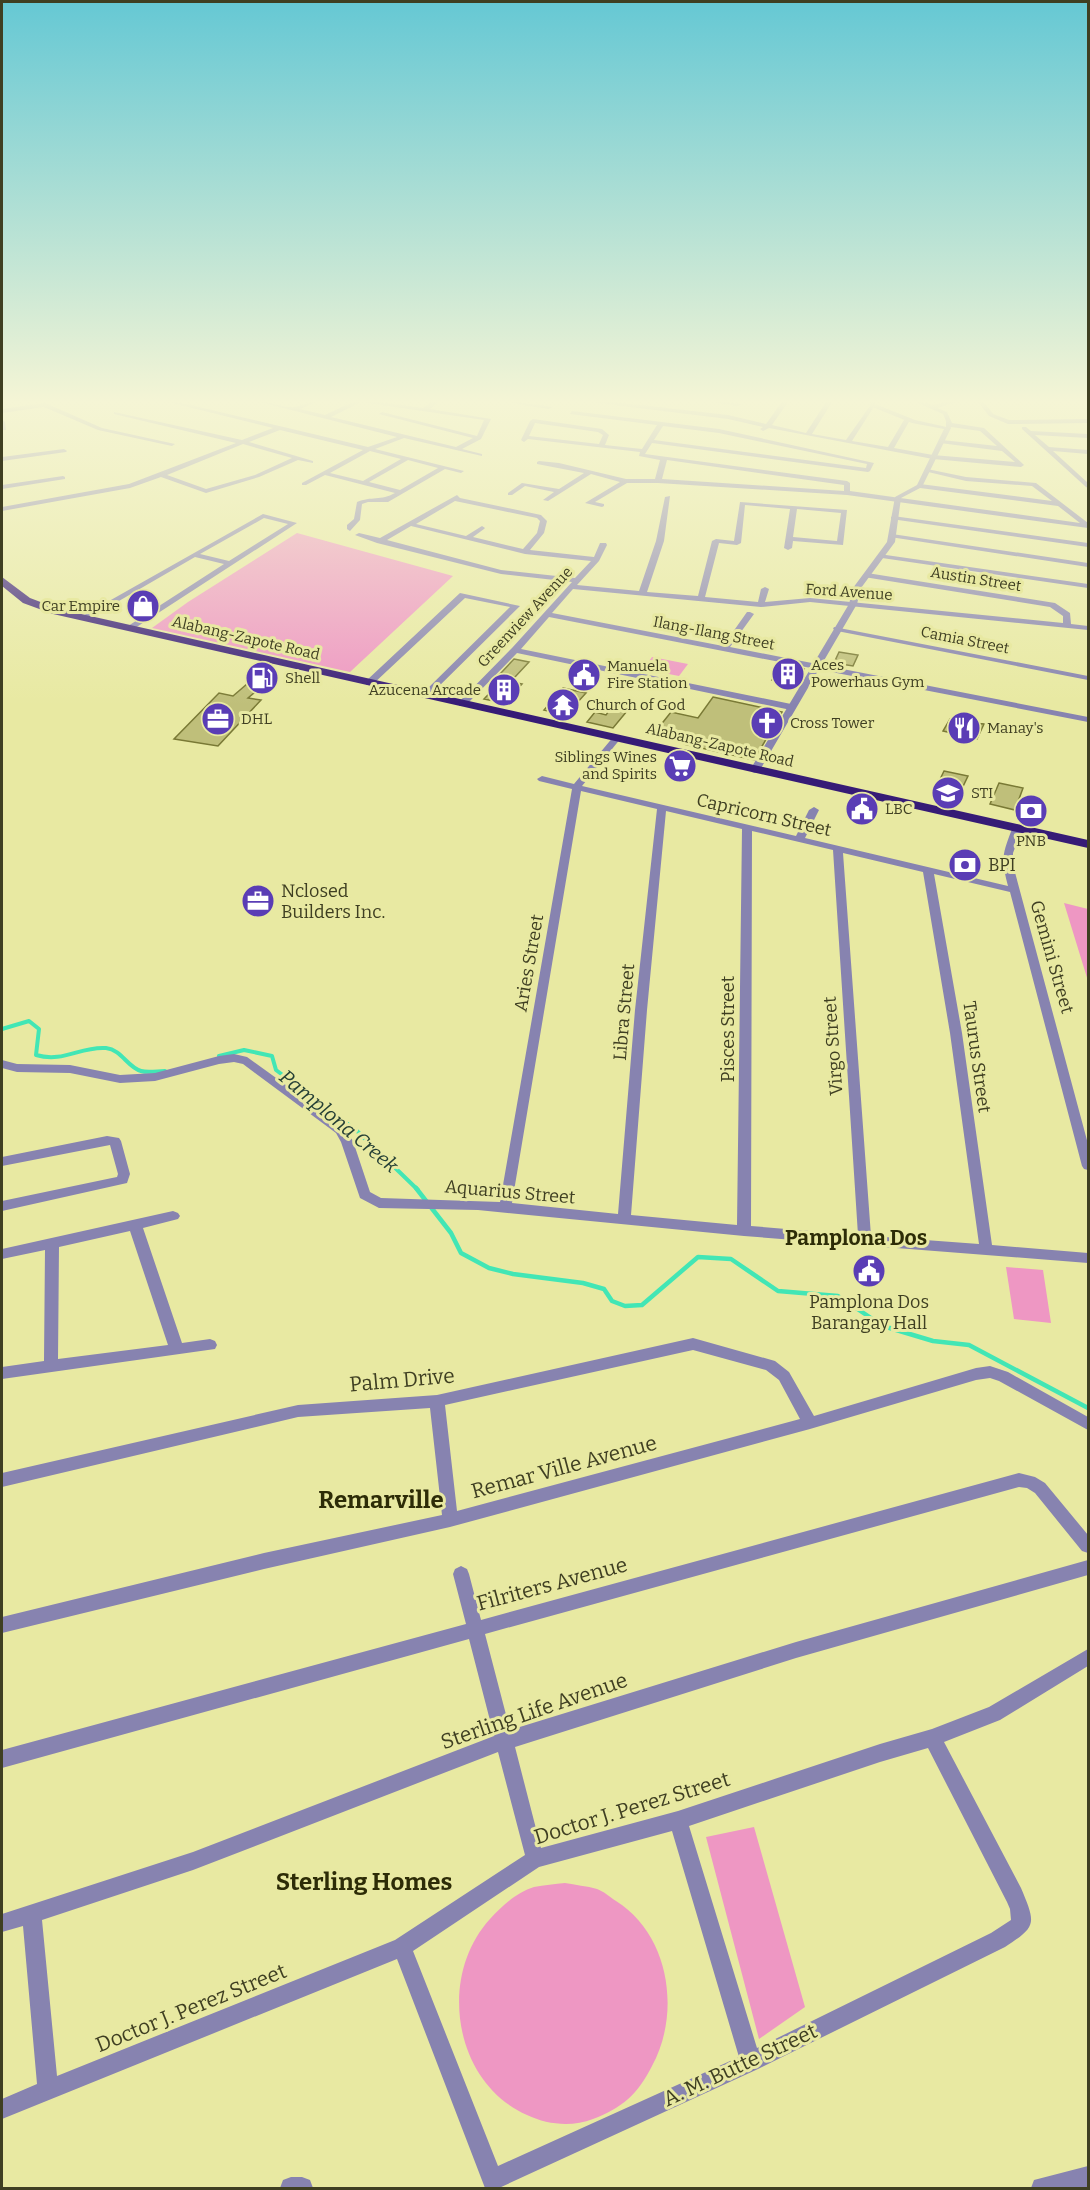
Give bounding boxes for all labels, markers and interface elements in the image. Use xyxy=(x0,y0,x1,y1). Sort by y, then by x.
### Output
street label: Greenview Avenue xyxy=(474,563,576,671)
street label: Austin Street xyxy=(929,563,1023,595)
street label: Ford Avenue xyxy=(805,580,893,604)
shop icon: Car Empire xyxy=(125,588,161,624)
place label: Car Empire xyxy=(41,597,120,615)
street label: Alabang-Zapote Road xyxy=(170,612,322,664)
street label: Ilang-Ilang Street xyxy=(652,612,777,654)
street label: Camia Street xyxy=(919,623,1011,658)
building icon: Aces Powerhaus Gym xyxy=(770,656,806,692)
place label: Aces Powerhaus Gym xyxy=(811,656,925,691)
public building icon: Manuela Fire Station xyxy=(566,657,602,693)
place label: Manuela Fire Station xyxy=(607,657,688,692)
fuel station icon: Shell xyxy=(244,660,280,696)
place label: Shell xyxy=(285,669,320,687)
building icon: Azucena Arcade xyxy=(486,672,522,708)
place label: Azucena Arcade xyxy=(369,681,481,699)
temple icon: Church of God xyxy=(545,687,581,723)
place label: Church of God xyxy=(586,696,685,714)
office icon: DHL xyxy=(200,701,236,737)
church icon: Cross Tower xyxy=(749,705,785,741)
place label: DHL xyxy=(241,710,272,728)
restaurant icon: Manay's xyxy=(946,710,982,746)
place label: Cross Tower xyxy=(790,714,875,732)
street label: Alabang-Zapote Road xyxy=(644,719,796,771)
place label: Manay's xyxy=(987,719,1043,737)
place label: Siblings Wines and Spirits xyxy=(555,748,657,783)
supermarket icon: Siblings Wines and Spirits xyxy=(662,748,698,784)
school or university icon: STI xyxy=(930,775,966,811)
place label: STI xyxy=(971,784,993,802)
street label: Capricorn Street xyxy=(694,789,834,841)
public building icon: LBC xyxy=(844,791,880,827)
bank icon: PNB xyxy=(1013,793,1049,829)
place label: LBC xyxy=(885,800,912,818)
place label: PNB xyxy=(1016,832,1046,850)
bank icon: BPI xyxy=(947,847,983,883)
place label: BPI xyxy=(988,854,1016,876)
place label: Nclosed Builders Inc. xyxy=(281,880,385,923)
office icon: Nclosed Builders Inc. xyxy=(240,883,276,919)
street label: Gemini Street xyxy=(1025,898,1079,1017)
street label: Aries Street xyxy=(510,912,548,1013)
street label: Libra Street xyxy=(609,962,639,1061)
street label: Pisces Street xyxy=(717,975,739,1082)
street label: Virgo Street xyxy=(819,995,847,1096)
street label: Taurus Street xyxy=(958,1000,996,1115)
water label: Pamplona Creek xyxy=(275,1064,403,1178)
street label: Aquarius Street xyxy=(444,1175,577,1209)
district label: Pamplona Dos xyxy=(785,1225,927,1251)
public building icon: Pamplona Dos Barangay Hall xyxy=(851,1253,887,1289)
place label: Pamplona Dos Barangay Hall xyxy=(809,1291,929,1334)
street label: Palm Drive xyxy=(348,1362,456,1398)
street label: Remar Ville Avenue xyxy=(468,1430,660,1504)
district label: Remarville xyxy=(318,1486,444,1514)
street label: Filriters Avenue xyxy=(474,1551,630,1617)
street label: Sterling Life Avenue xyxy=(437,1667,631,1755)
street label: Doctor J. Perez Street xyxy=(531,1766,733,1850)
district label: Sterling Homes xyxy=(276,1868,452,1896)
street label: Doctor J. Perez Street xyxy=(92,1958,291,2058)
street label: A. M. Butte Street xyxy=(659,2018,822,2112)

